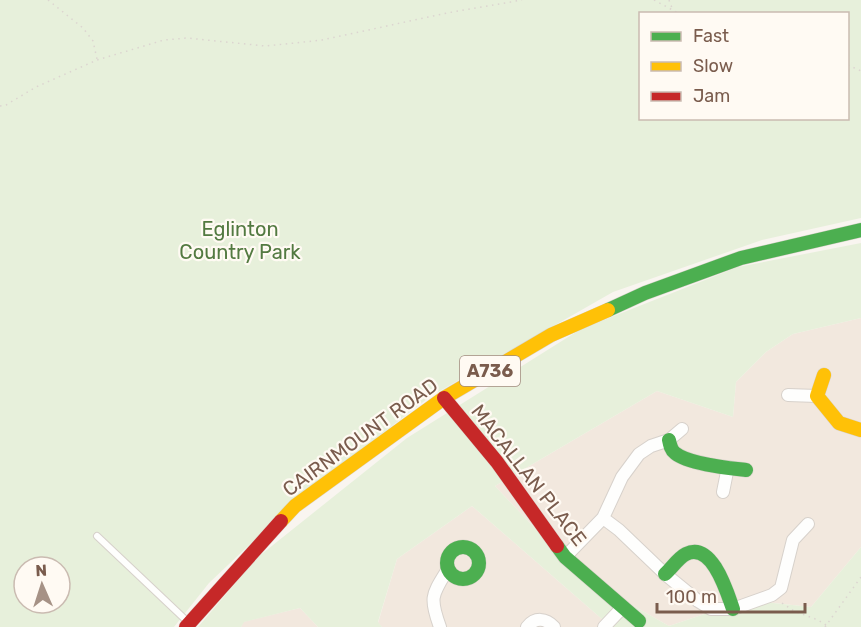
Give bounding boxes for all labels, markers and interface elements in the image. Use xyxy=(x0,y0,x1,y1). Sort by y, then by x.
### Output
legend xyxy=(639,12,849,120)
text: Fast xyxy=(693,25,729,47)
text: Slow xyxy=(693,55,733,77)
text: Jam xyxy=(693,85,730,107)
park label: Eglinton Country Park xyxy=(179,217,301,264)
road number: A736 xyxy=(460,356,520,386)
street label: CAIRNMOUNT ROAD xyxy=(278,373,442,501)
street label: MACALLAN PLACE xyxy=(466,399,592,551)
north arrow xyxy=(12,555,72,615)
text: N xyxy=(35,561,47,580)
scale bar xyxy=(657,576,806,614)
text: 100 m xyxy=(666,586,717,608)

